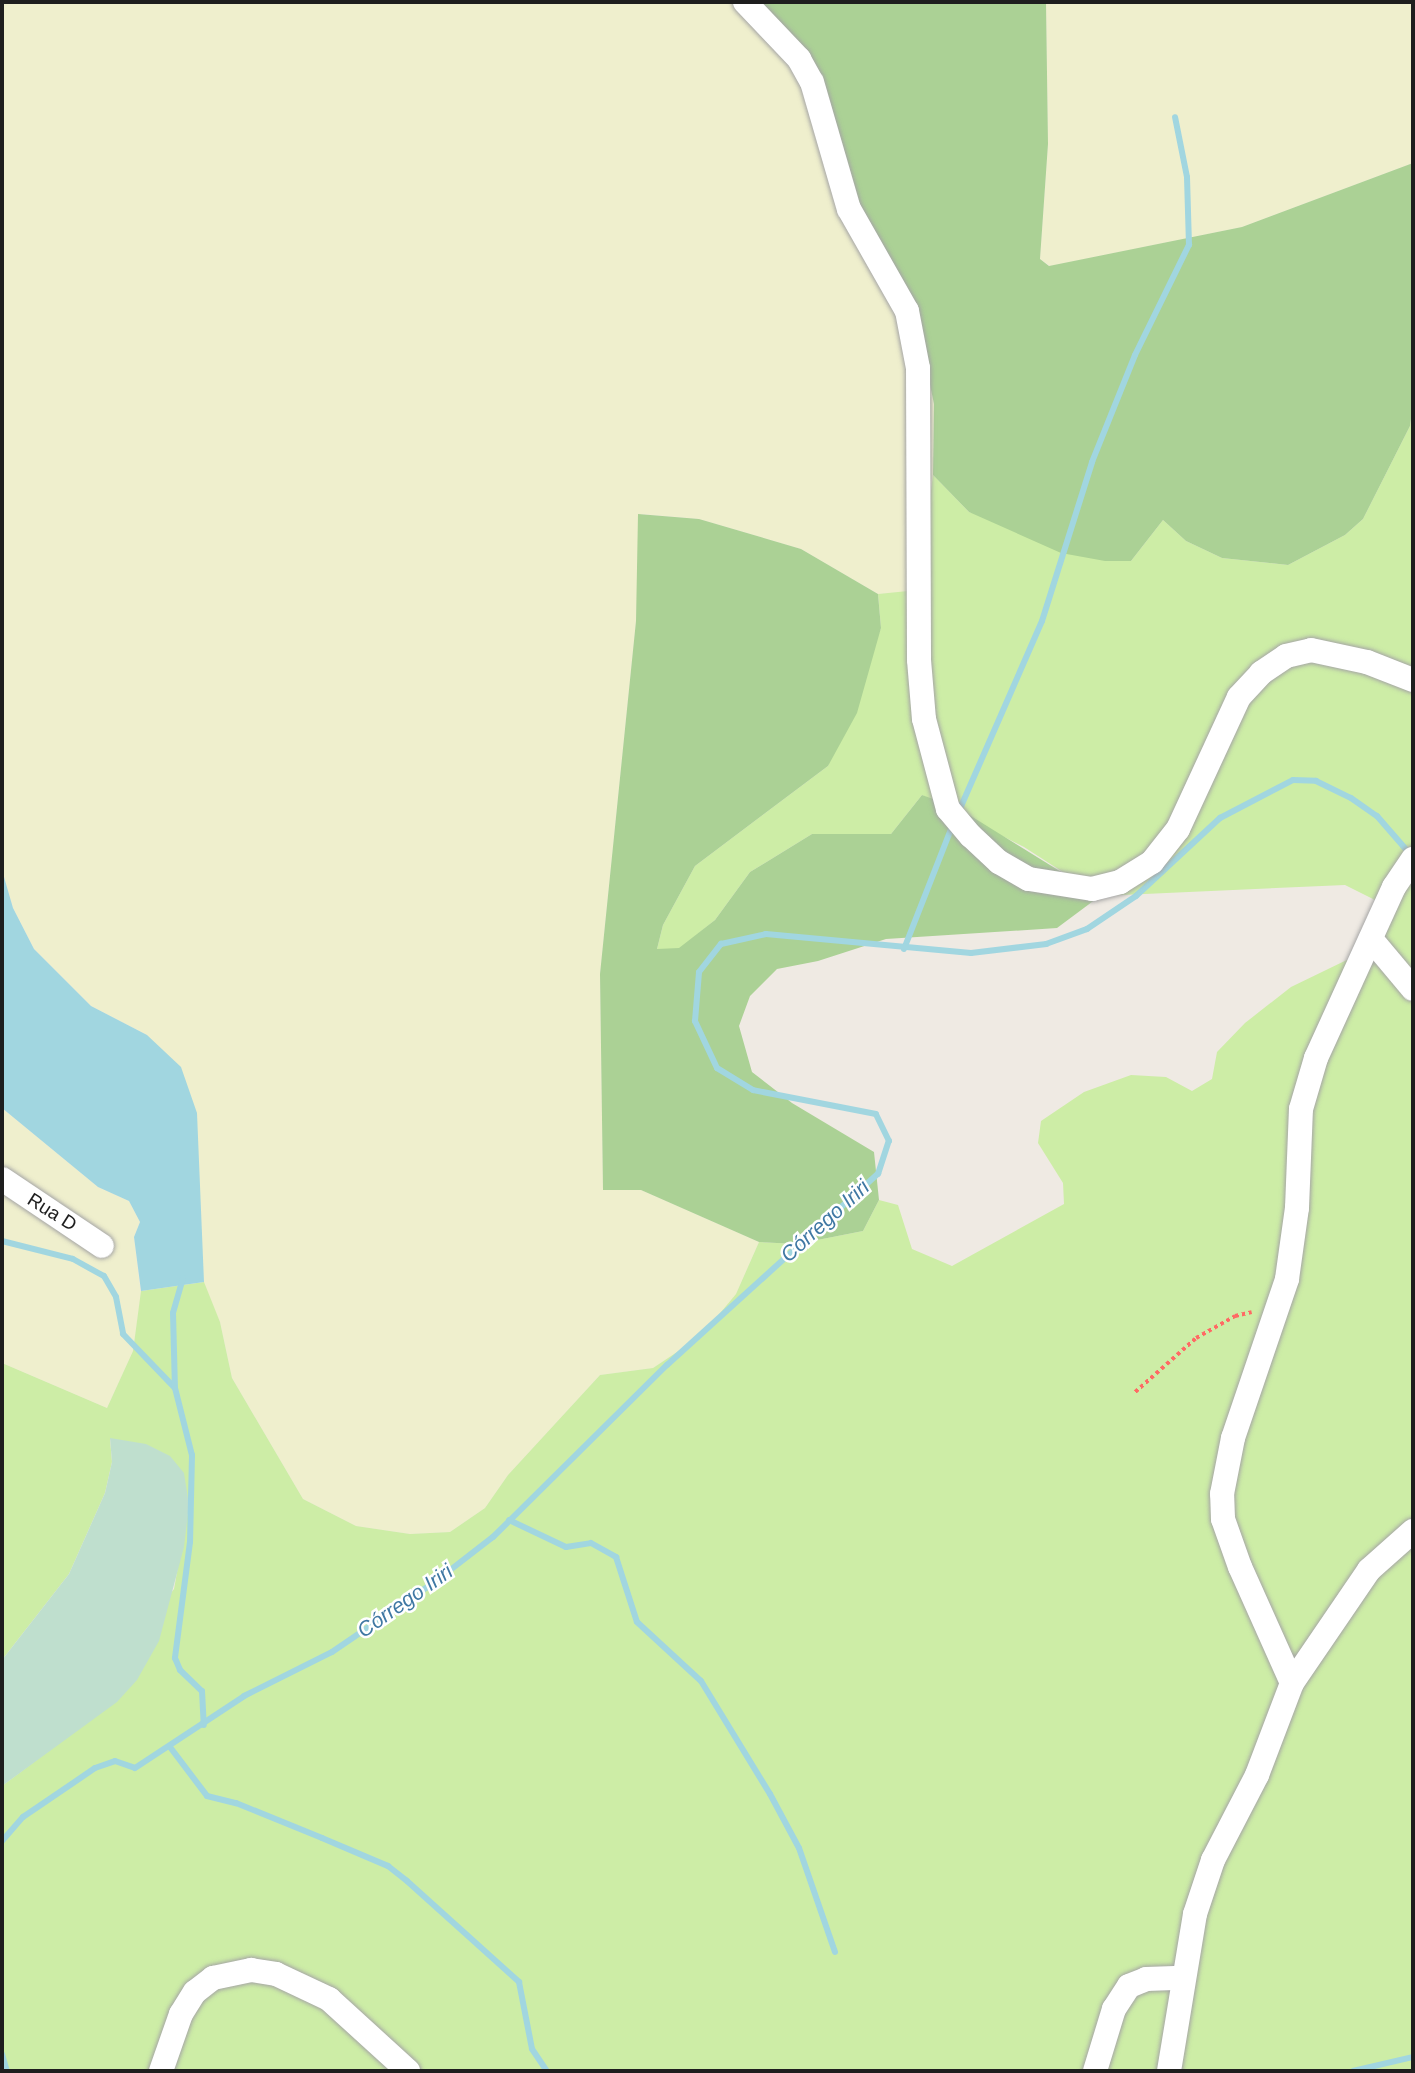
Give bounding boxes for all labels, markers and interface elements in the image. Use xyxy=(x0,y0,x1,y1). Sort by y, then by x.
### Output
water label: Córrego Iriri xyxy=(775,1175,875,1267)
street label: Rua D xyxy=(23,1188,81,1236)
water label: Córrego Iriri xyxy=(352,1559,458,1643)

